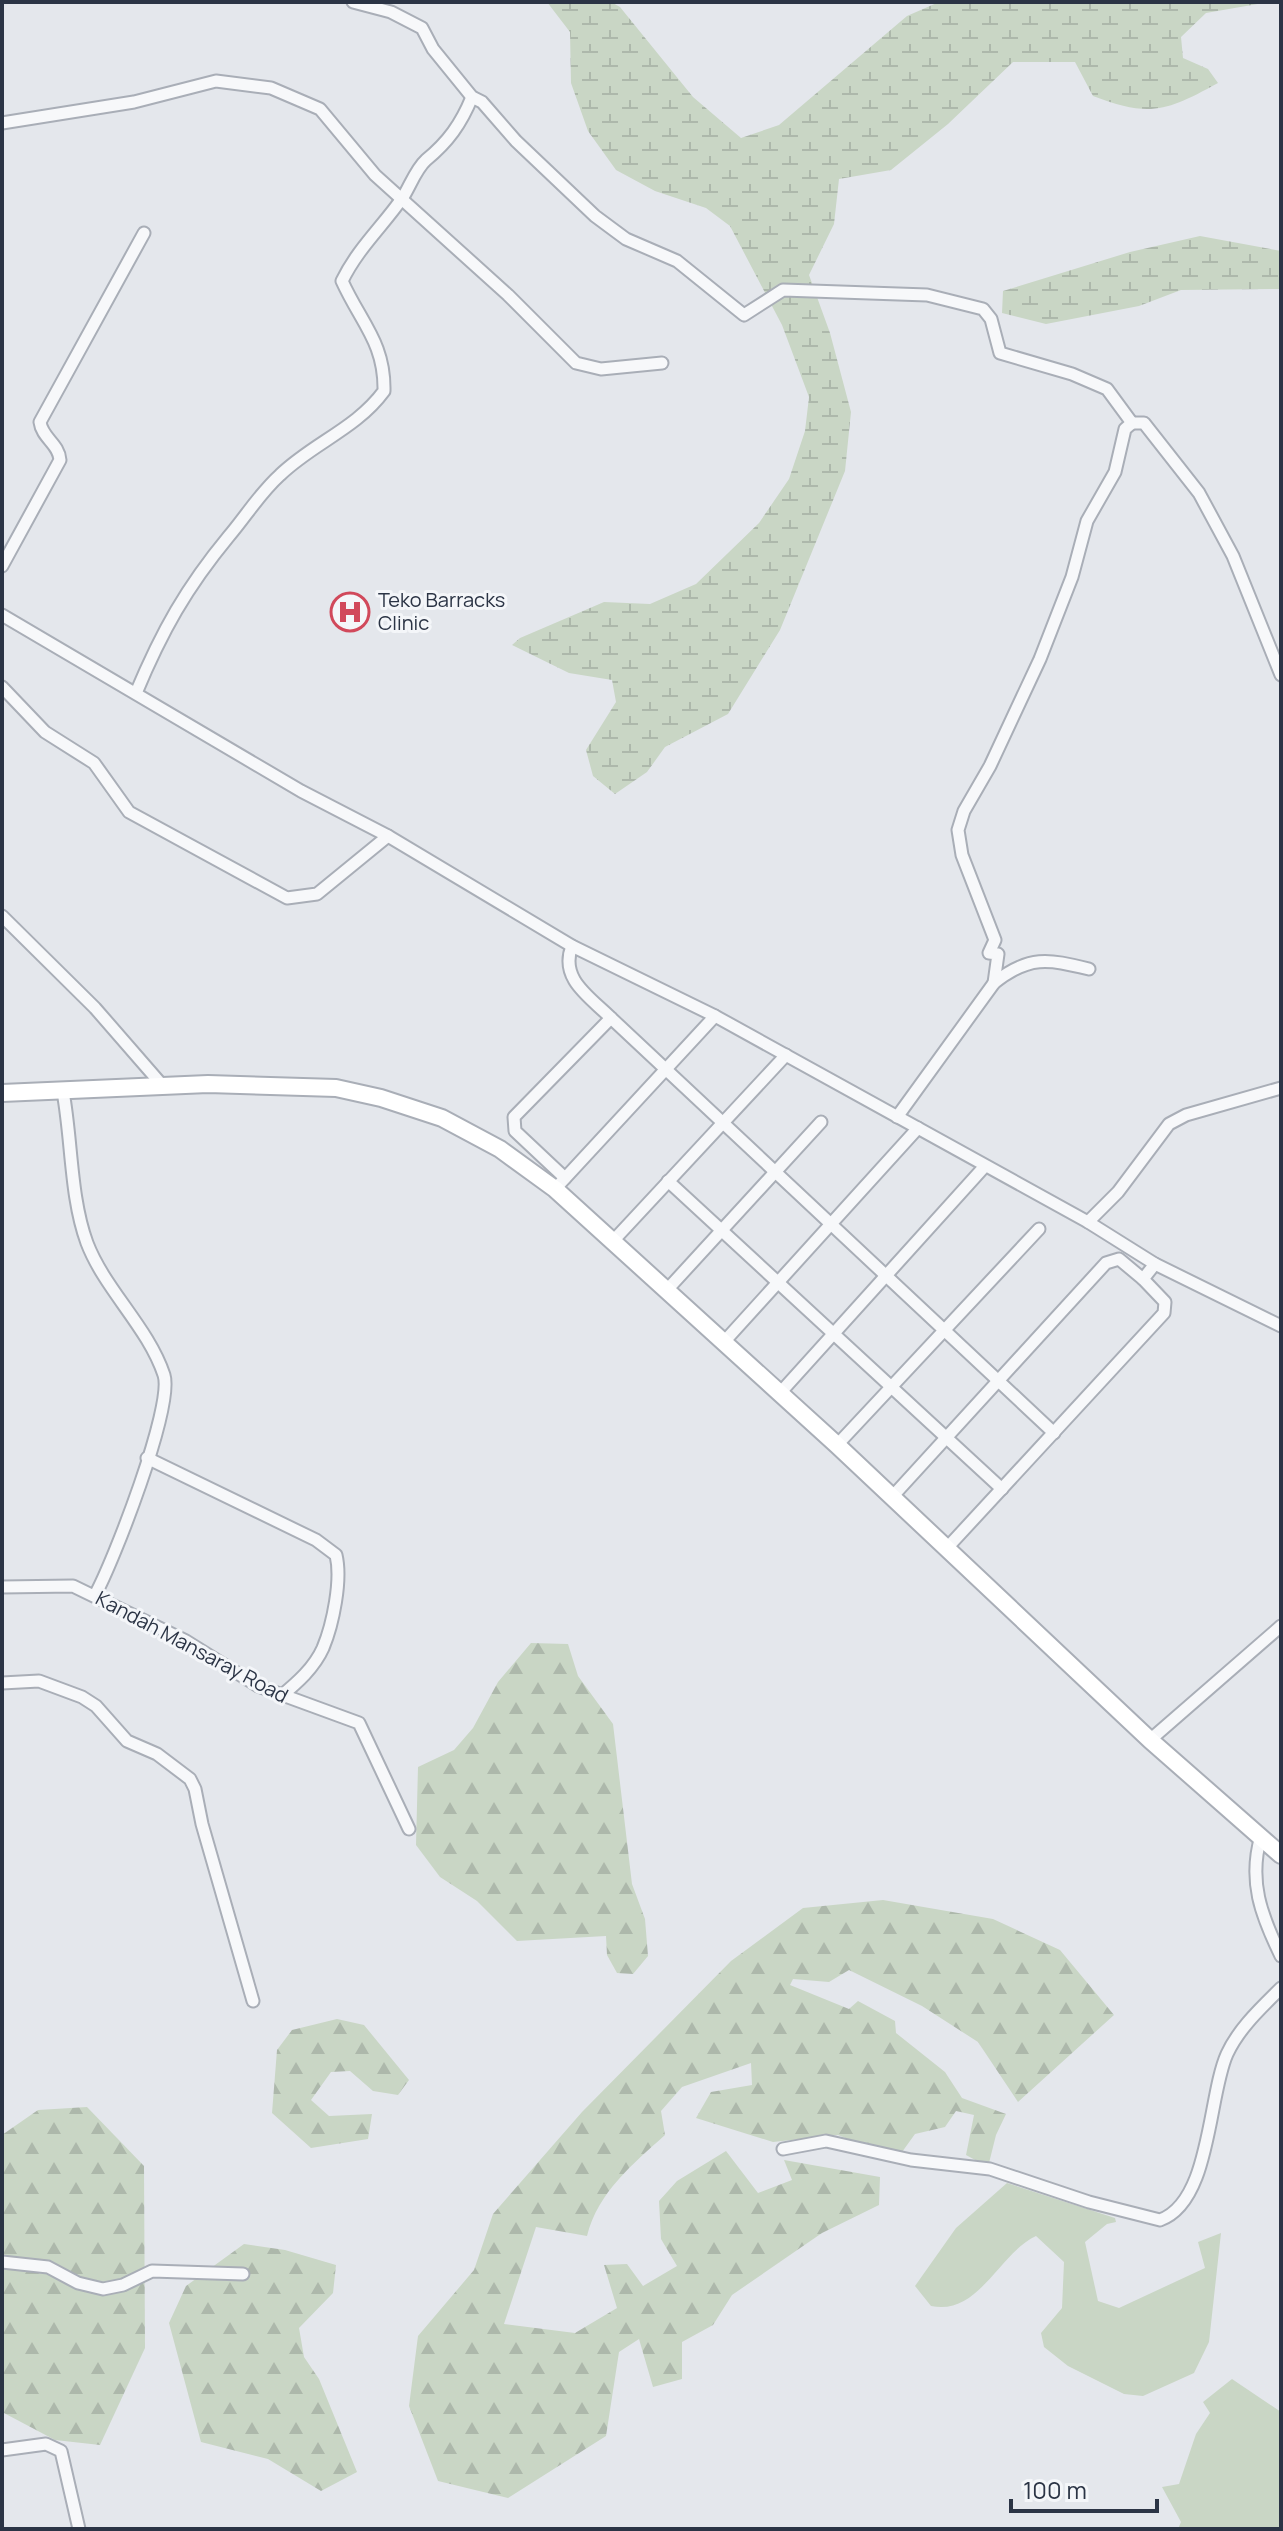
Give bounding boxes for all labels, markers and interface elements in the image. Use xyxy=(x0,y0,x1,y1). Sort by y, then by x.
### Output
place label: Teko Barracks Clinic xyxy=(378,586,505,636)
hospital icon: Teko Barracks Clinic xyxy=(329,591,371,633)
street label: Kandah Mansaray Road xyxy=(91,1584,293,1709)
scale bar xyxy=(1011,2463,1157,2513)
text: 100 m xyxy=(1023,2473,1087,2506)

